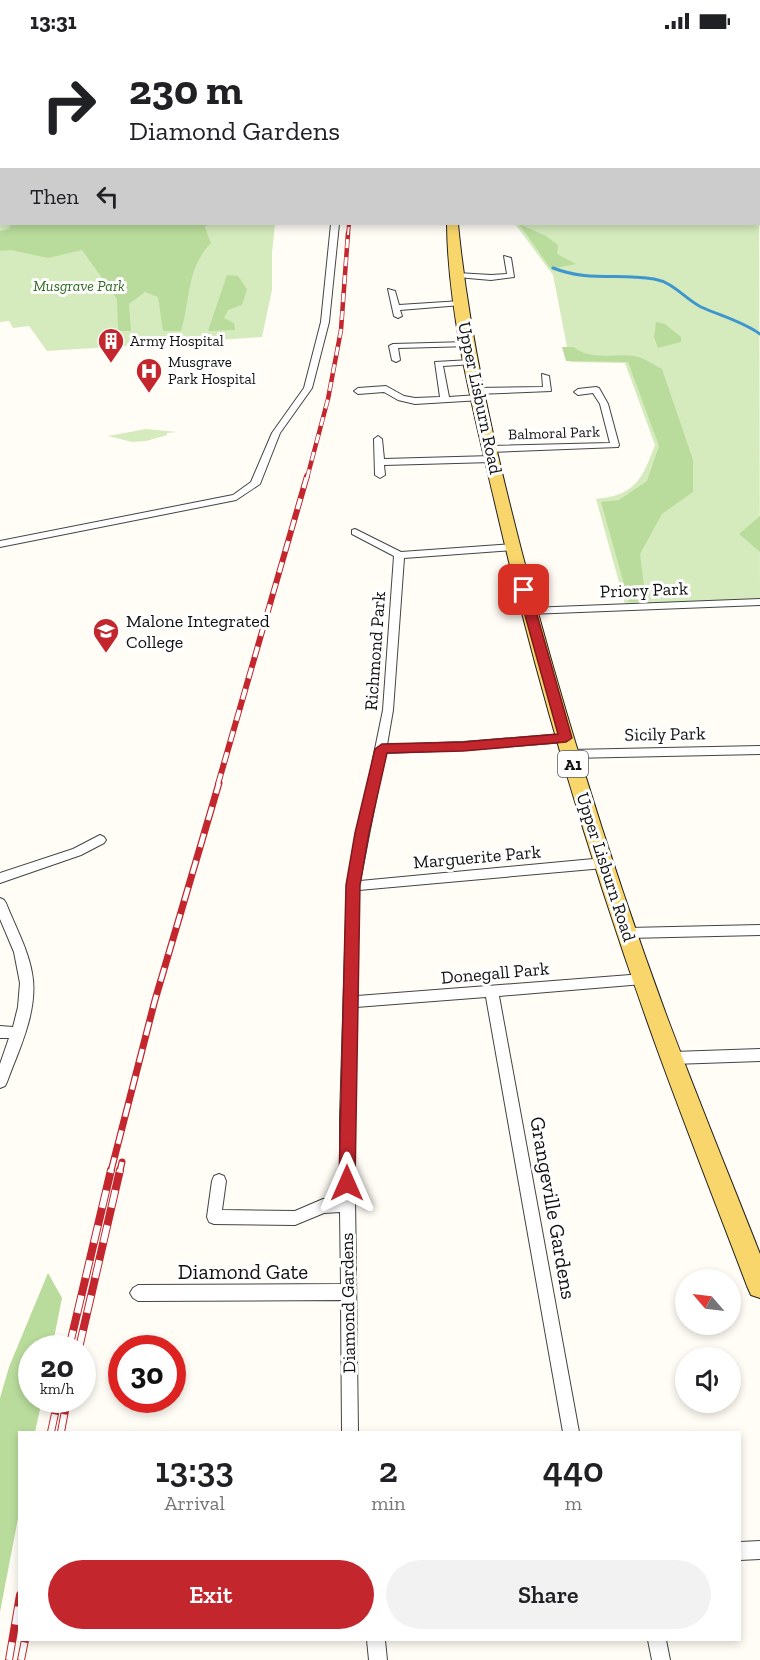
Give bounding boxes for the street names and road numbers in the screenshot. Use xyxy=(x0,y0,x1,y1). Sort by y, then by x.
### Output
street label: Upper Lisburn Road xyxy=(453,320,507,476)
street label: Balmoral Park xyxy=(508,422,600,444)
street label: Priory Park xyxy=(599,577,689,603)
street label: Richmond Park xyxy=(360,590,390,711)
street label: Sicily Park xyxy=(624,722,706,746)
road number: A1 xyxy=(558,751,588,777)
street label: Upper Lisburn Road xyxy=(572,790,640,944)
street label: Marguerite Park xyxy=(412,840,542,874)
street label: Donegall Park xyxy=(440,957,551,989)
street label: Grangeville Gardens xyxy=(525,1115,582,1301)
street label: Diamond Gardens xyxy=(336,1232,360,1374)
street label: Diamond Gate xyxy=(178,1259,308,1284)

